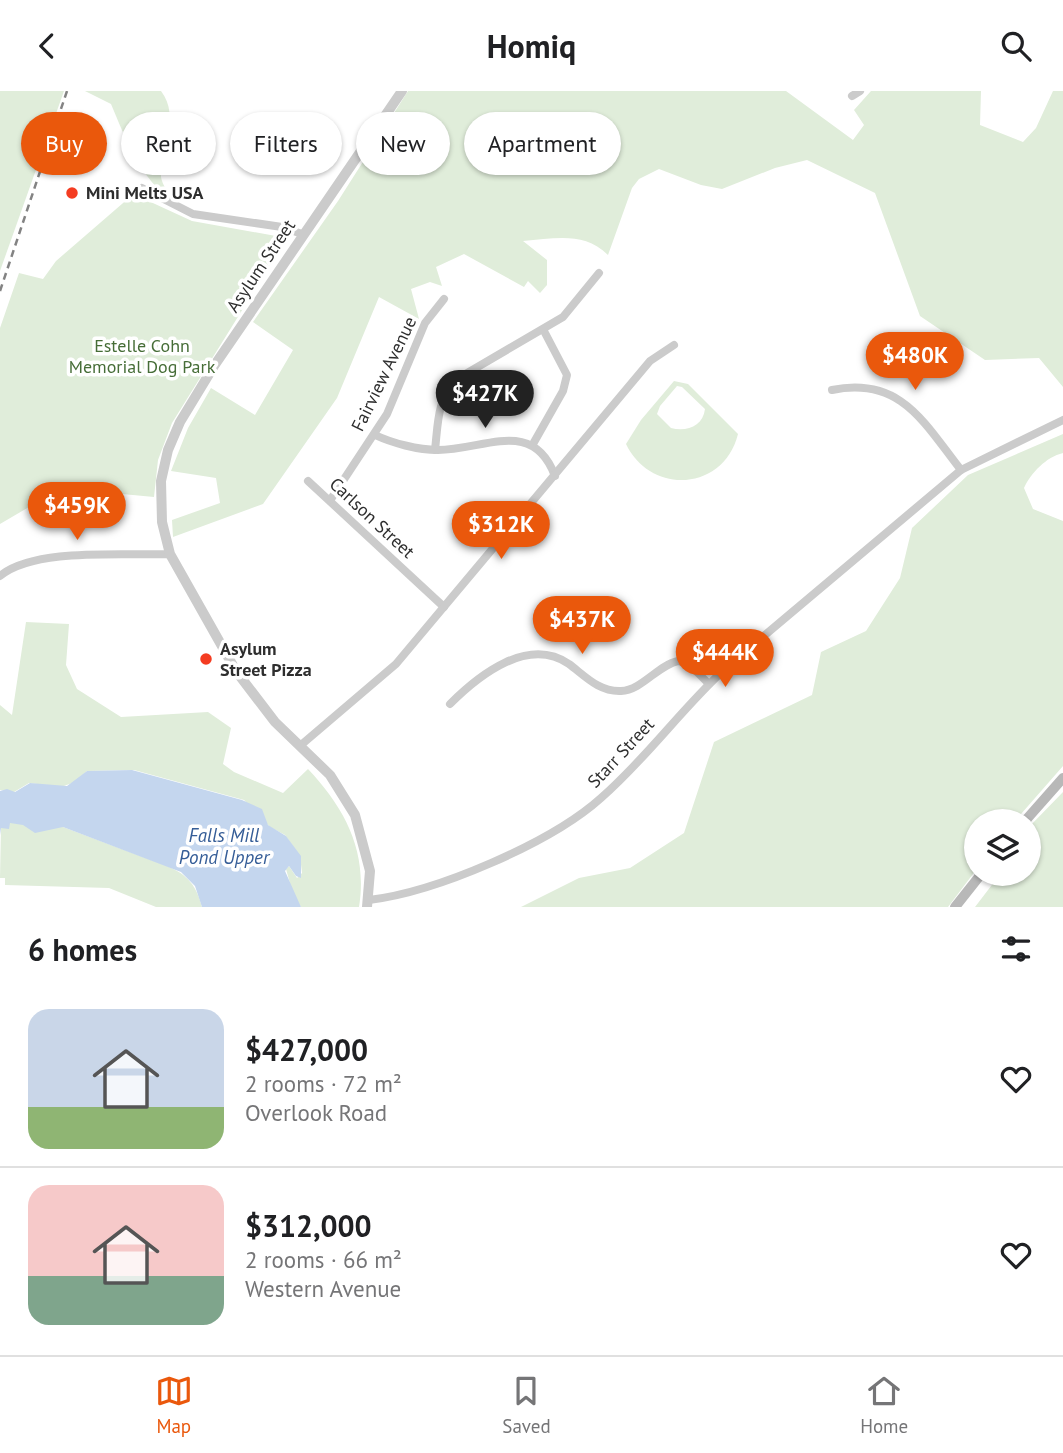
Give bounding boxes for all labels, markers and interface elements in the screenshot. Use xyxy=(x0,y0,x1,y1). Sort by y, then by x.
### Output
text: Homiq xyxy=(487,25,576,67)
icon: back xyxy=(28,27,66,65)
icon: search xyxy=(997,27,1035,65)
chip: Buy xyxy=(21,112,107,175)
chip: Rent xyxy=(121,112,216,175)
chip: Filters xyxy=(230,112,342,175)
chip: New xyxy=(356,112,450,175)
chip: Apartment xyxy=(464,112,621,175)
place label: Mini Melts USA xyxy=(86,181,204,204)
marker: Mini Melts USA xyxy=(64,185,80,201)
street label: Asylum Street xyxy=(221,215,300,316)
street label: Fairview Avenue xyxy=(346,313,421,435)
pin: $480K xyxy=(866,333,964,392)
park label: Estelle Cohn Memorial Dog Park xyxy=(69,334,216,378)
text: $480K xyxy=(882,340,948,369)
pin: $427K xyxy=(436,371,534,430)
text: $427K xyxy=(452,378,518,407)
street label: Carlson Street xyxy=(325,472,420,563)
pin: $459K xyxy=(28,483,126,542)
text: $459K xyxy=(44,490,110,519)
pin: $312K xyxy=(452,501,550,561)
text: $312K xyxy=(468,509,534,538)
pin: $437K xyxy=(533,596,631,656)
text: $437K xyxy=(549,604,615,633)
pin: $444K xyxy=(676,629,774,689)
place label: Asylum Street Pizza xyxy=(220,637,312,681)
text: $444K xyxy=(692,637,758,666)
marker: Asylum Street Pizza xyxy=(198,651,214,667)
street label: Starr Street xyxy=(582,713,659,793)
map controls xyxy=(964,809,1041,886)
button: layers xyxy=(964,809,1041,886)
water label: Falls Mill Pond Upper xyxy=(179,823,271,869)
text: 6 homes xyxy=(28,930,137,969)
icon: filters xyxy=(997,930,1035,968)
text: $427,000 xyxy=(245,1030,368,1069)
icon: home xyxy=(84,1037,168,1121)
icon: heart xyxy=(997,1060,1035,1098)
text: 2 rooms · 72 m² xyxy=(245,1069,402,1098)
text: Overlook Road xyxy=(245,1098,387,1127)
text: $312,000 xyxy=(245,1206,372,1245)
icon: home xyxy=(84,1213,168,1297)
icon: heart xyxy=(997,1236,1035,1274)
text: 2 rooms · 66 m² xyxy=(245,1245,402,1274)
text: Western Avenue xyxy=(245,1274,401,1303)
tab: Map xyxy=(155,1372,193,1438)
tab: Saved xyxy=(502,1372,551,1438)
tab: Home xyxy=(860,1372,908,1438)

